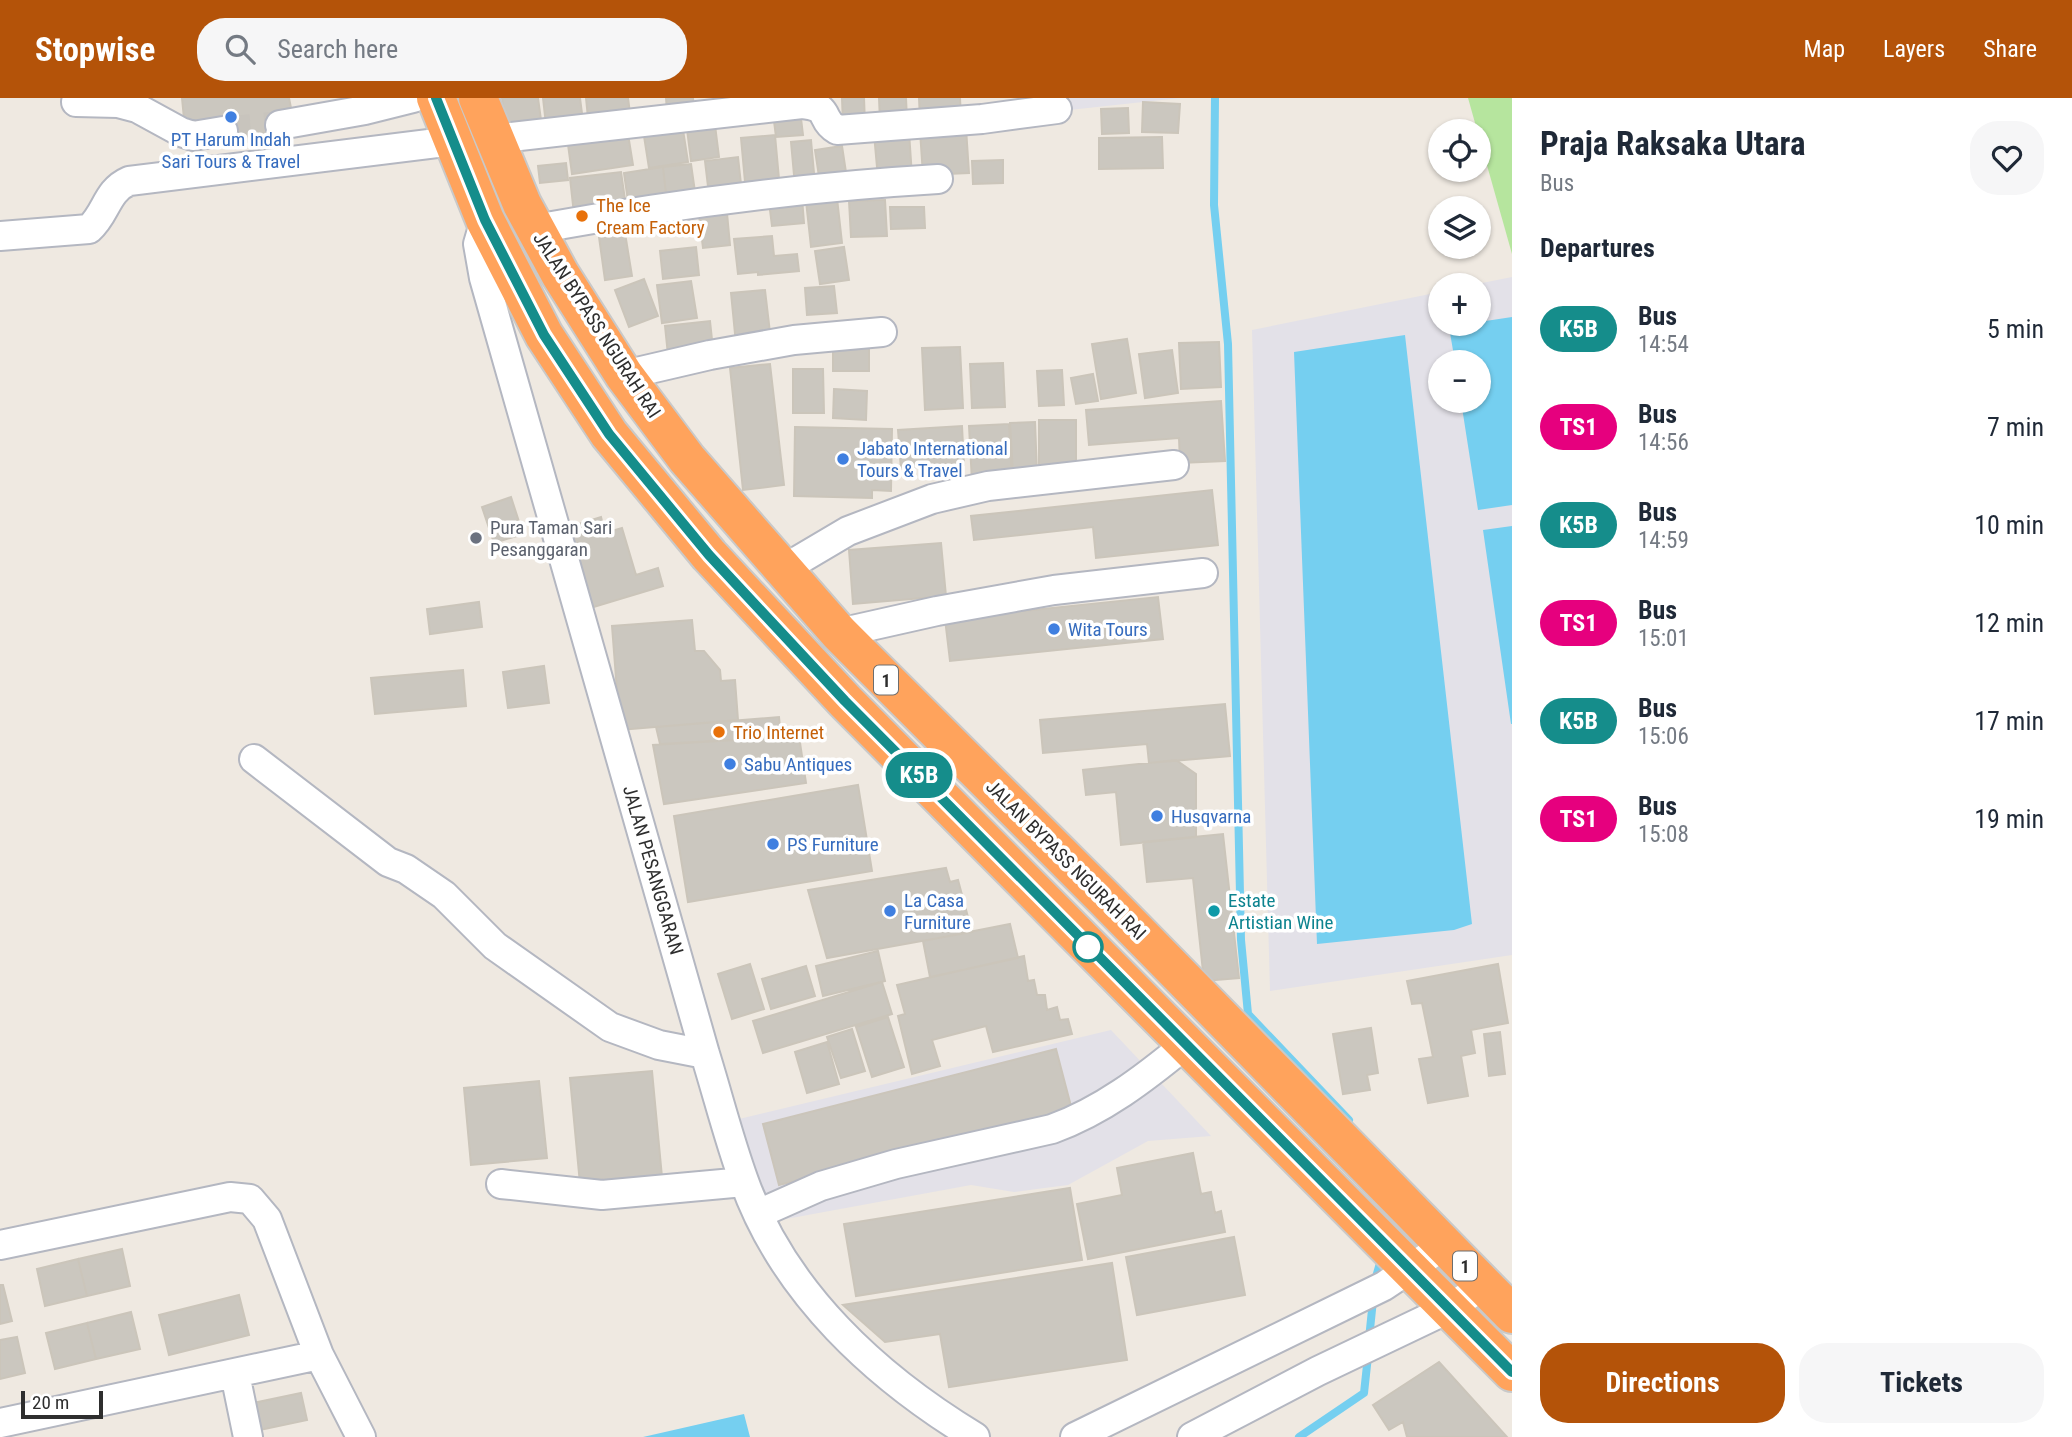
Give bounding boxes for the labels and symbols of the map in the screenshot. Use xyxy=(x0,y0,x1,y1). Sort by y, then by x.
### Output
marker: PT Harum Indah Sari Tours & Travel xyxy=(223,109,239,125)
place label: PT Harum Indah Sari Tours & Travel xyxy=(162,128,300,173)
place label: The Ice Cream Factory xyxy=(596,194,705,239)
marker: The Ice Cream Factory xyxy=(574,208,590,224)
street label: JALAN BYPASS NGURAH RAI xyxy=(528,228,666,422)
place label: Jabato International Tours & Travel xyxy=(857,437,1008,482)
marker: Jabato International Tours & Travel xyxy=(835,451,851,467)
place label: Pura Taman Sari Pesanggaran xyxy=(490,516,612,561)
marker: Pura Taman Sari Pesanggaran xyxy=(468,530,484,546)
place label: Wita Tours xyxy=(1068,618,1148,641)
marker: Wita Tours xyxy=(1046,621,1062,637)
road number: 1 xyxy=(874,666,898,694)
place label: Trio Internet xyxy=(733,721,824,744)
marker: Trio Internet xyxy=(711,724,727,740)
line badge: K5B xyxy=(879,752,959,798)
place label: Sabu Antiques xyxy=(744,753,852,776)
marker: Sabu Antiques xyxy=(722,756,738,772)
street label: JALAN BYPASS NGURAH RAI xyxy=(981,775,1151,945)
street label: JALAN PESANGGARAN xyxy=(618,783,688,957)
place label: Husqvarna xyxy=(1171,805,1251,828)
marker: Husqvarna xyxy=(1149,808,1165,824)
place label: PS Furniture xyxy=(787,833,879,856)
marker: PS Furniture xyxy=(765,836,781,852)
place label: La Casa Furniture xyxy=(904,889,971,934)
place label: Estate Artistian Wine xyxy=(1228,889,1334,934)
marker: La Casa Furniture xyxy=(882,903,898,919)
marker: Estate Artistian Wine xyxy=(1206,903,1222,919)
unlabelled marker xyxy=(1073,932,1103,962)
road number: 1 xyxy=(1453,1252,1477,1280)
scale bar xyxy=(21,1388,103,1420)

